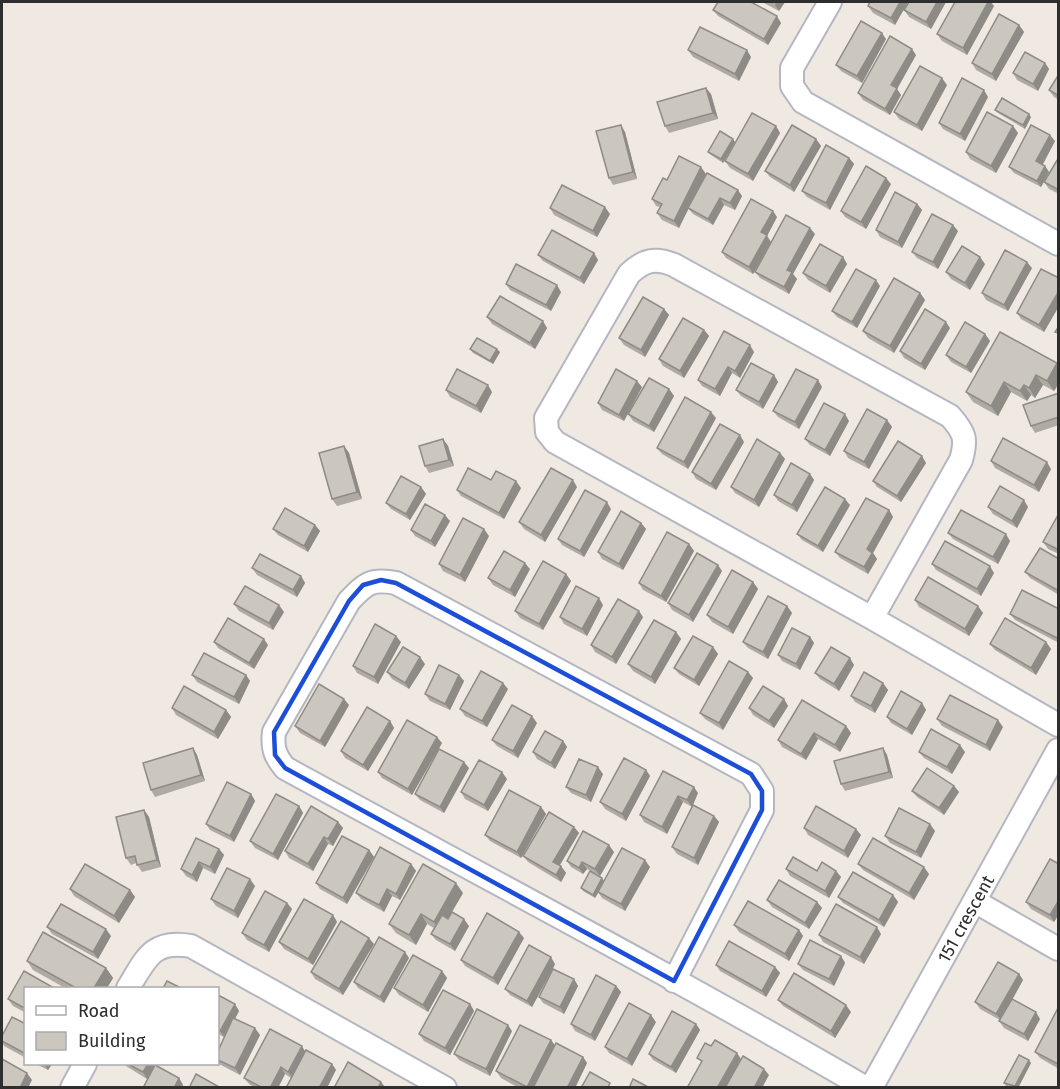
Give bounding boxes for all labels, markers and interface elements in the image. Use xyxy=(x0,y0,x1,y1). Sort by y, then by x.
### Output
street label: 151 crescent xyxy=(933,871,999,967)
legend xyxy=(24,987,219,1065)
text: Road xyxy=(78,1000,120,1022)
text: Building xyxy=(78,1030,146,1052)

